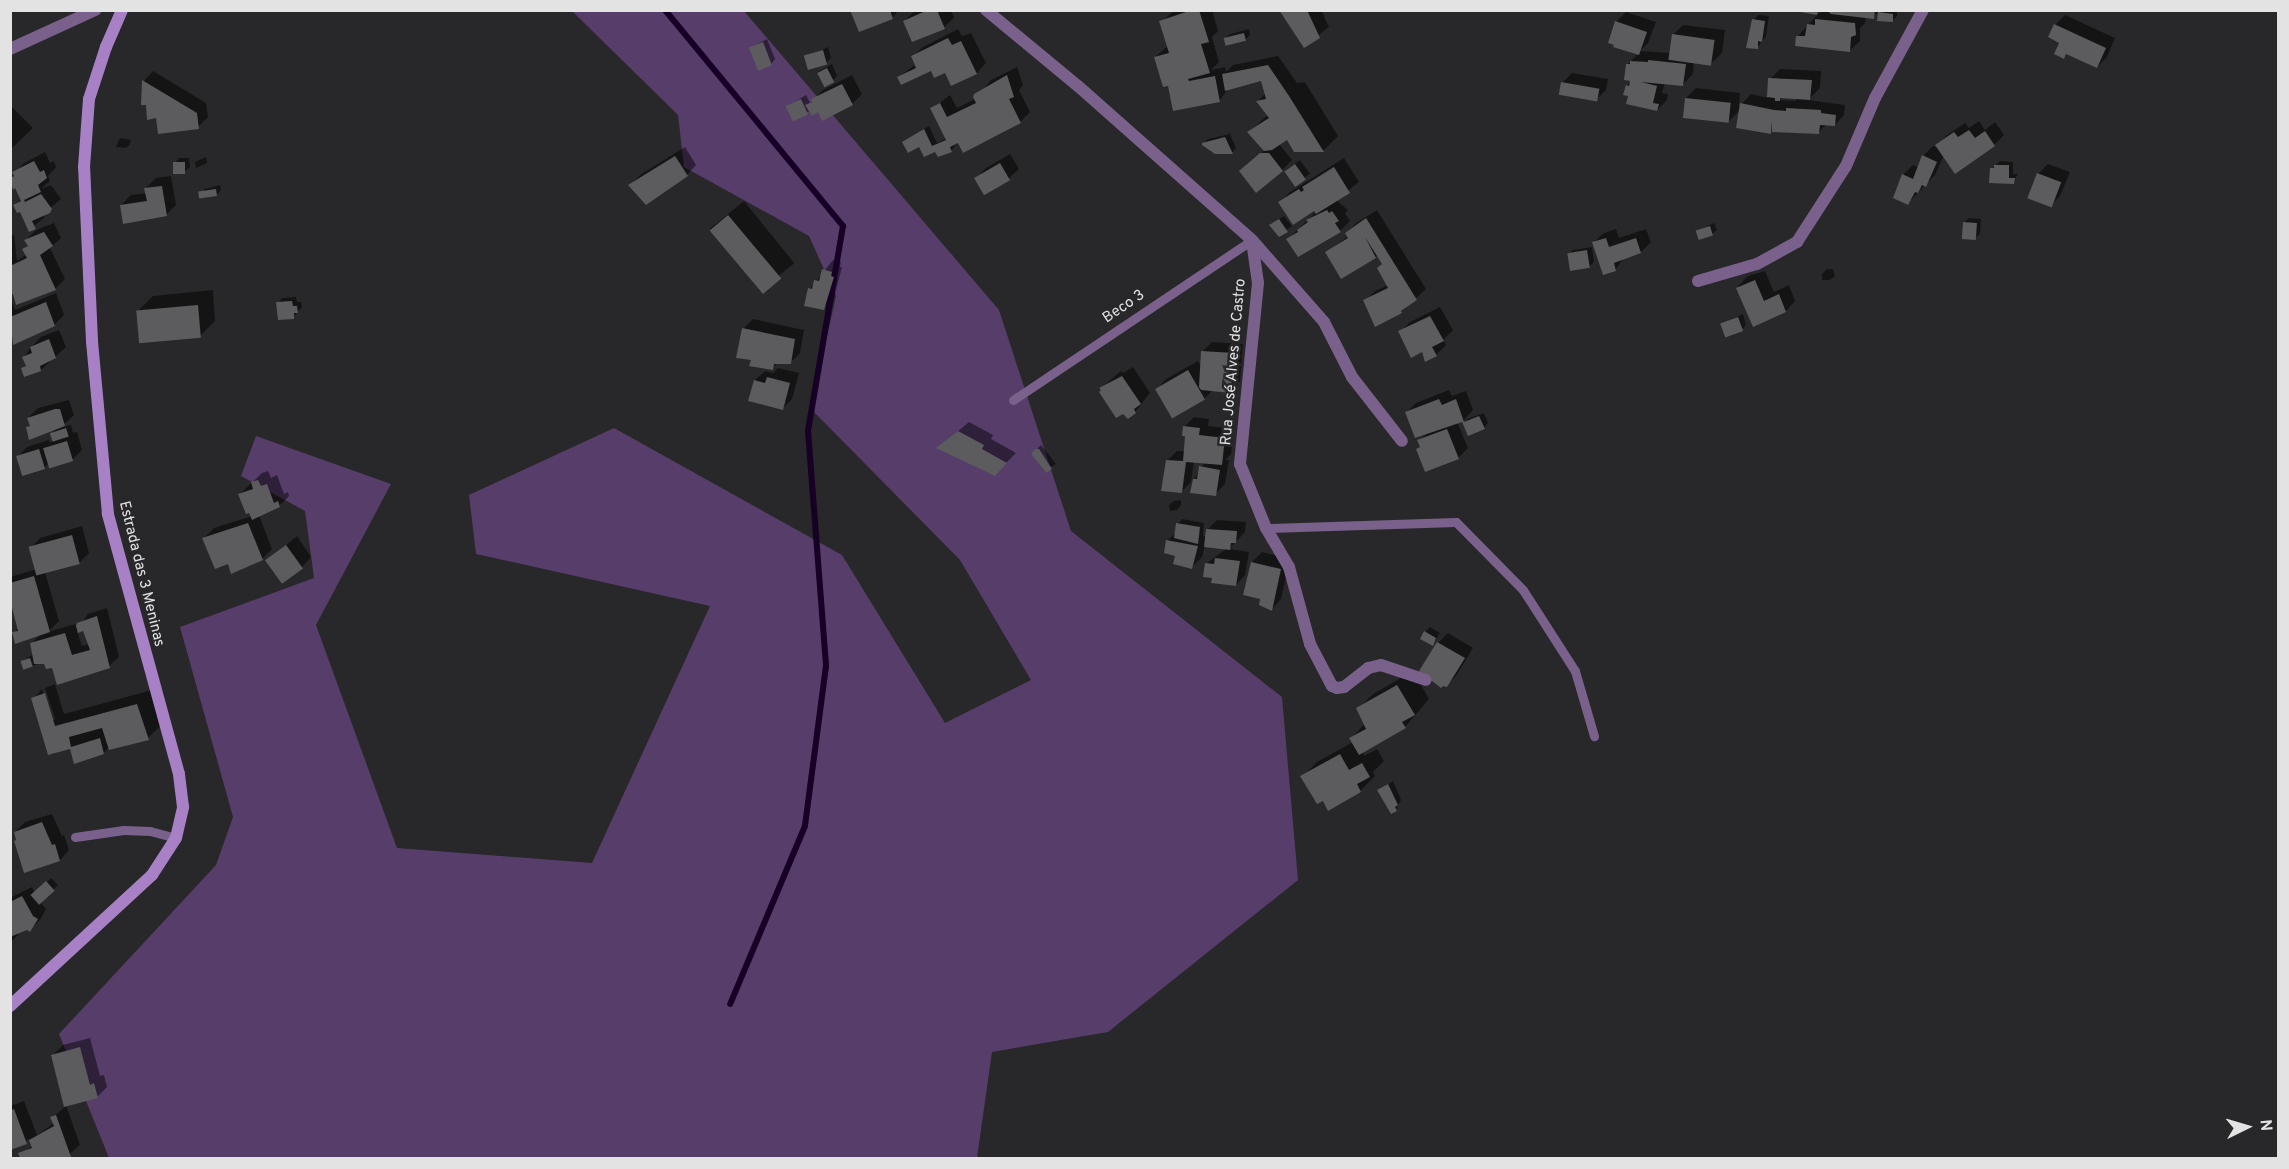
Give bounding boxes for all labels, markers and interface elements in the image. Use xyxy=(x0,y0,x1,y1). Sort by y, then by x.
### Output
street label: Rua José Alves de Castro xyxy=(1218,277,1250,447)
street label: Beco 3 xyxy=(1100,286,1148,328)
street label: Estrada das 3 Meninas xyxy=(114,499,168,649)
north arrow xyxy=(2217,1097,2277,1157)
text: N xyxy=(2254,1119,2275,1132)

